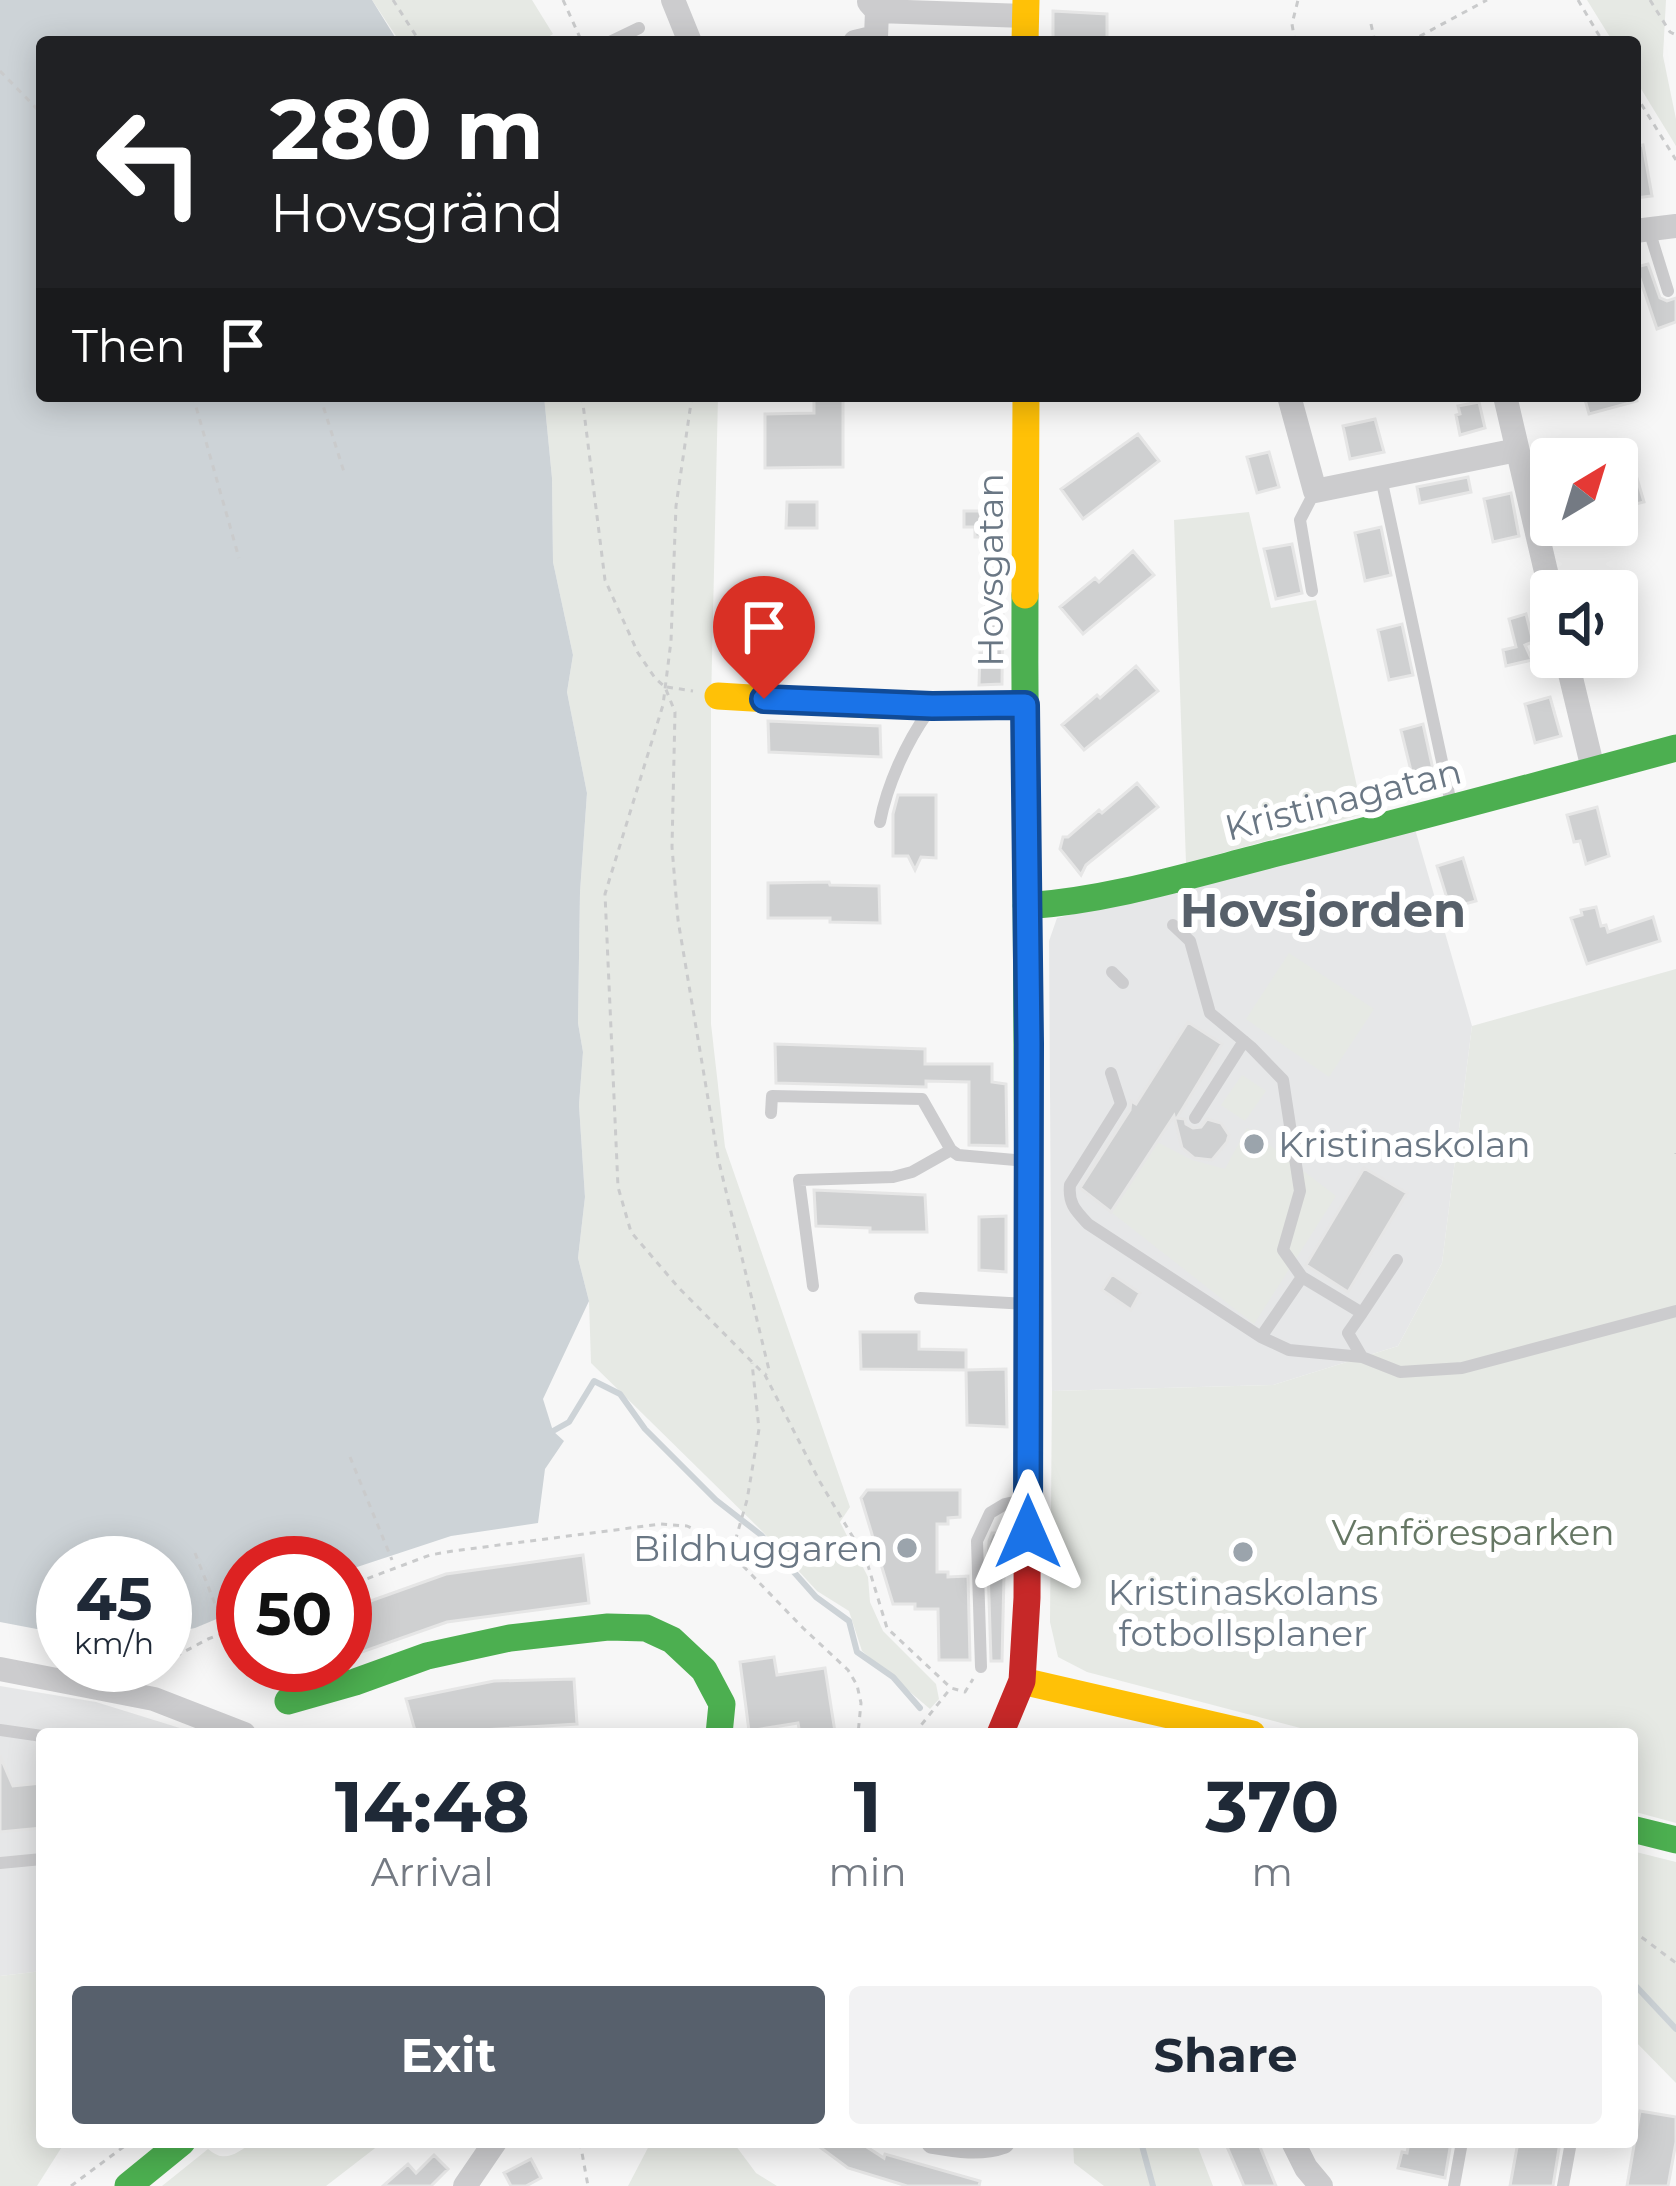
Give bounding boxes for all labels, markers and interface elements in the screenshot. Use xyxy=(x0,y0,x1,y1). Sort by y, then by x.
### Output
text: 280 m xyxy=(270,78,544,180)
icon: left xyxy=(72,84,228,240)
text: Hovsgränd xyxy=(270,180,564,246)
icon: arrive xyxy=(210,312,276,378)
text: Then xyxy=(72,318,186,373)
north arrow xyxy=(1530,438,1638,546)
map controls xyxy=(1530,438,1638,678)
street label: Hovsgatan xyxy=(968,473,1012,667)
button: sound xyxy=(1530,570,1638,678)
pin xyxy=(713,576,815,699)
icon: arrive xyxy=(731,594,797,660)
street label: Kristinagatan xyxy=(1220,748,1466,850)
district label: Hovsjorden xyxy=(1180,881,1466,939)
place label: Kristinaskolan xyxy=(1278,1122,1531,1166)
marker: Kristinaskolan xyxy=(1241,1131,1267,1157)
position arrow xyxy=(965,1469,1091,1595)
park label: Vanföresparken xyxy=(1331,1510,1615,1554)
place label: Bildhuggaren xyxy=(633,1526,883,1570)
marker: Bildhuggaren xyxy=(894,1535,920,1561)
speed limit sign: 50 xyxy=(216,1536,372,1692)
marker: Kristinaskolans fotbollsplaner xyxy=(1230,1539,1256,1565)
text: 45 xyxy=(75,1562,153,1635)
place label: Kristinaskolans fotbollsplaner xyxy=(1108,1570,1378,1655)
text: km/h xyxy=(74,1625,154,1662)
text: 14:48 xyxy=(335,1762,530,1850)
text: 1 xyxy=(853,1762,882,1850)
text: 370 xyxy=(1205,1762,1339,1850)
text: Arrival xyxy=(371,1848,494,1896)
text: min xyxy=(828,1848,907,1896)
text: m xyxy=(1252,1848,1293,1896)
button: Exit xyxy=(72,1986,825,2124)
button: Share xyxy=(849,1986,1602,2124)

